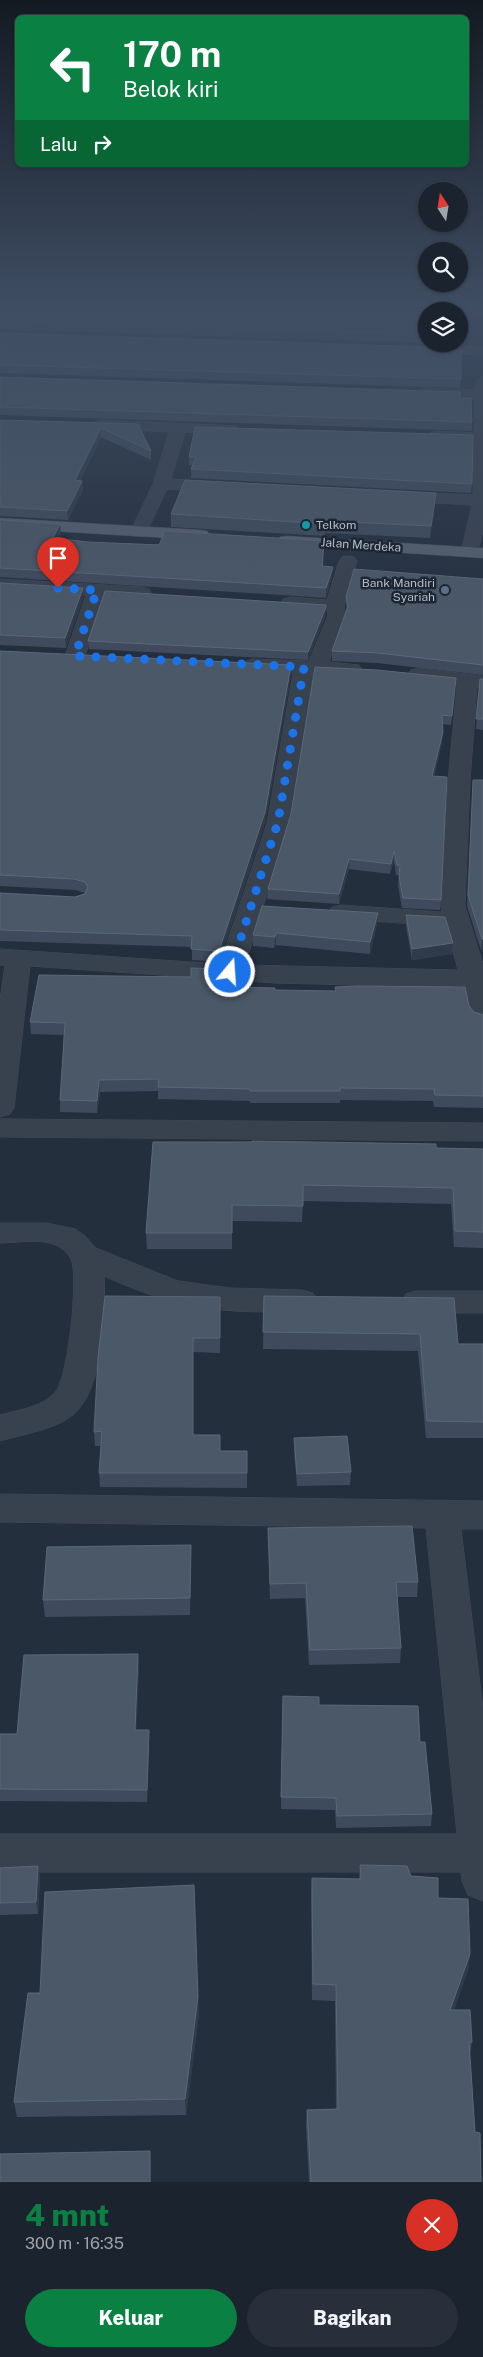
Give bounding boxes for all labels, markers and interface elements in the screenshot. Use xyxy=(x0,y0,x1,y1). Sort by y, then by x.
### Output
text: 170 m xyxy=(123,34,221,75)
icon: left xyxy=(40,35,105,100)
text: Belok kiri xyxy=(123,76,219,102)
icon: right xyxy=(88,130,116,158)
text: Lalu xyxy=(40,133,78,155)
north arrow xyxy=(418,182,468,232)
map controls xyxy=(418,182,468,352)
button: search xyxy=(418,242,468,292)
button: layers xyxy=(418,302,468,352)
place label: Telkom xyxy=(316,518,356,532)
marker: Telkom xyxy=(300,519,312,531)
street label: Jalan Merdeka xyxy=(320,535,402,555)
pin xyxy=(37,537,79,588)
icon: arrive xyxy=(44,544,72,572)
place label: Bank Mandiri Syariah xyxy=(362,576,435,604)
marker: Bank Mandiri Syariah xyxy=(439,584,451,596)
position arrow xyxy=(203,945,255,997)
text: 4 mnt xyxy=(25,2197,109,2233)
button: close xyxy=(406,2199,458,2251)
text: 300 m · 16:35 xyxy=(25,2234,124,2253)
button: Keluar xyxy=(25,2289,237,2347)
button: Bagikan xyxy=(247,2289,458,2347)

